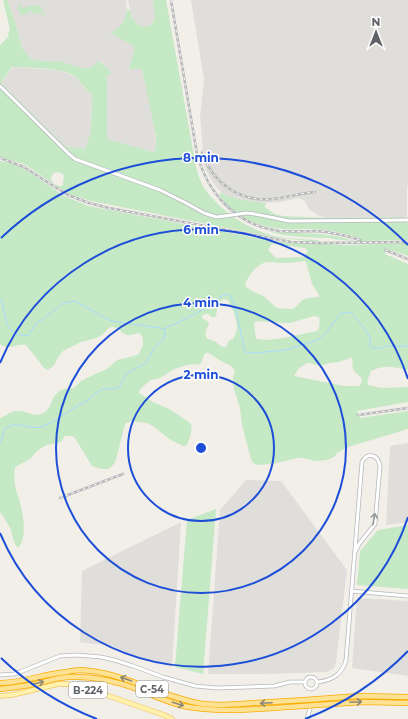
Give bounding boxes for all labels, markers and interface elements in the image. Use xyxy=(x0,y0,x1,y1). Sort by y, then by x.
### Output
north arrow xyxy=(356,12,396,52)
text: N xyxy=(372,15,380,29)
text: 8 min xyxy=(183,150,219,165)
text: 6 min xyxy=(183,222,219,237)
text: 4 min xyxy=(183,295,219,310)
text: 2 min xyxy=(184,367,218,382)
centre of rings xyxy=(194,441,208,455)
one-way arrow xyxy=(371,513,379,526)
one-way arrow xyxy=(119,675,132,682)
one-way arrow xyxy=(32,678,45,686)
road number: C-54 xyxy=(136,681,168,697)
road number: B-224 xyxy=(69,682,107,698)
one-way arrow xyxy=(349,698,362,706)
one-way arrow xyxy=(260,699,273,706)
one-way arrow xyxy=(171,701,184,708)

